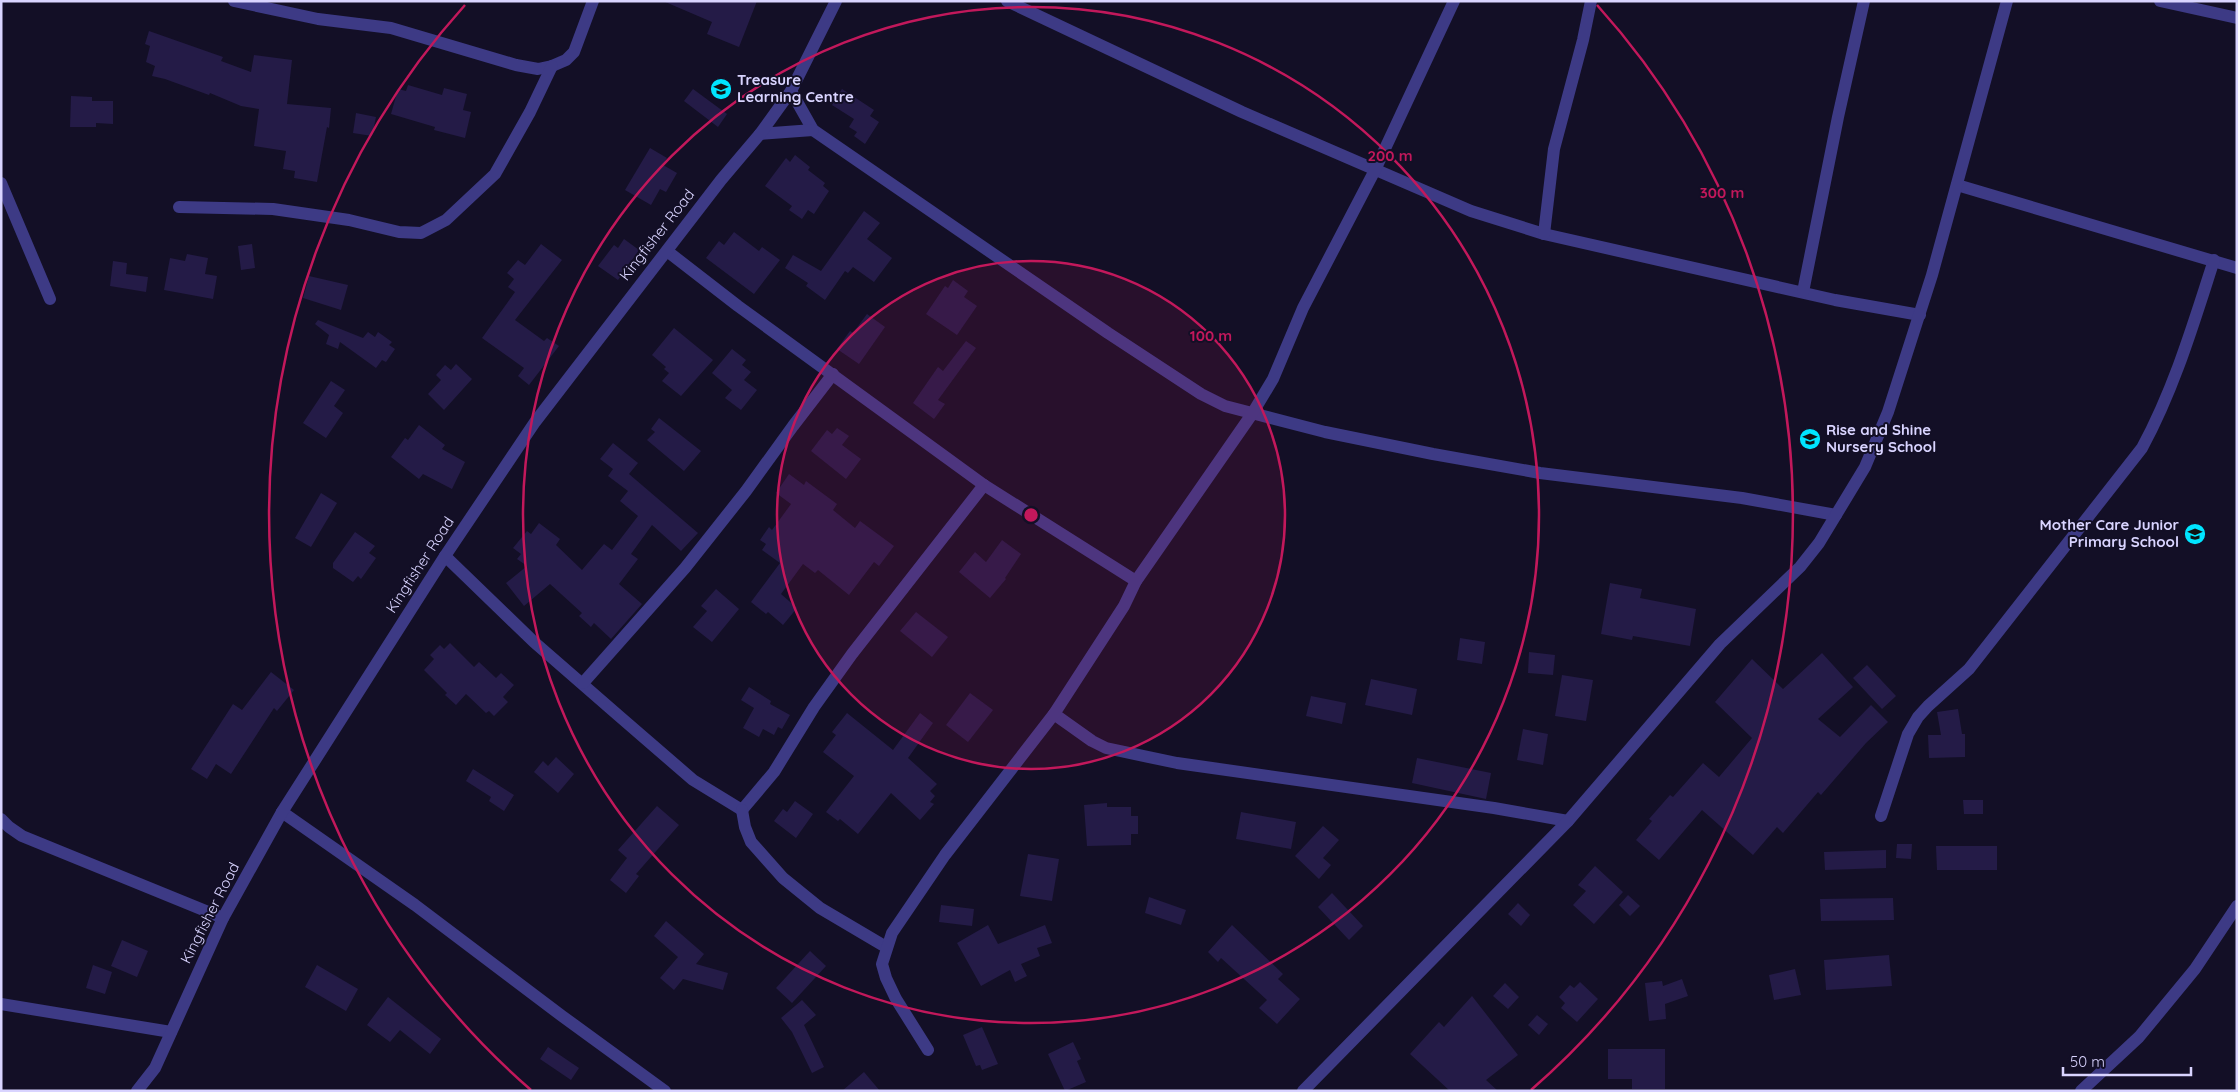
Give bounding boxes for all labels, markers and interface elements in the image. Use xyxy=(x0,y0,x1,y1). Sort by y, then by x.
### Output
place label: Treasure Learning Centre xyxy=(737,70,854,106)
school or university icon: Treasure Learning Centre xyxy=(709,77,733,101)
text: 200 m xyxy=(1368,146,1413,165)
text: 300 m xyxy=(1700,183,1744,202)
street label: Kingfisher Road xyxy=(615,185,698,284)
text: 100 m xyxy=(1190,326,1232,345)
place label: Rise and Shine Nursery School xyxy=(1826,420,1936,456)
school or university icon: Rise and Shine Nursery School xyxy=(1798,427,1822,451)
centre of rings xyxy=(1022,506,1040,524)
street label: Kingfisher Road xyxy=(381,513,458,616)
place label: Mother Care Junior Primary School xyxy=(2039,515,2179,551)
school or university icon: Mother Care Junior Primary School xyxy=(2183,522,2207,546)
street label: Kingfisher Road xyxy=(176,859,243,967)
scale bar xyxy=(2063,1044,2190,1076)
text: 50 m xyxy=(2070,1052,2105,1071)

